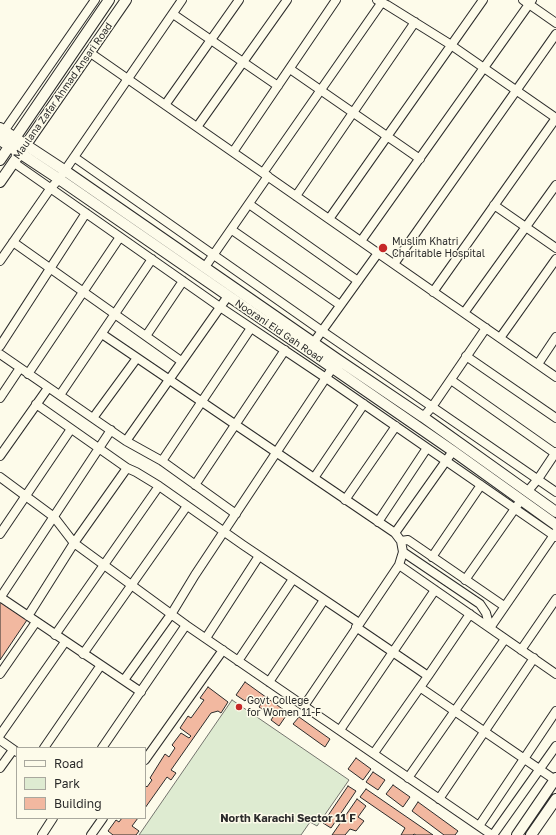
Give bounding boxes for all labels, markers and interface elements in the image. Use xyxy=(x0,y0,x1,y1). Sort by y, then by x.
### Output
street label: Maulana Zafar Ahmad Ansari Road xyxy=(11,20,115,162)
place label: Muslim Khatri Charitable Hospital xyxy=(392,236,485,260)
marker: Muslim Khatri Charitable Hospital xyxy=(377,242,389,254)
street label: Noorani Eid Gah Road xyxy=(233,297,325,365)
place label: Govt College for Women 11-F xyxy=(247,695,321,718)
marker: Govt College for Women 11-F xyxy=(234,702,244,712)
legend xyxy=(16,747,146,819)
text: Road xyxy=(54,756,83,771)
text: Park xyxy=(54,776,80,791)
text: Building xyxy=(54,796,102,811)
district label: North Karachi Sector 11 F xyxy=(220,812,356,826)

